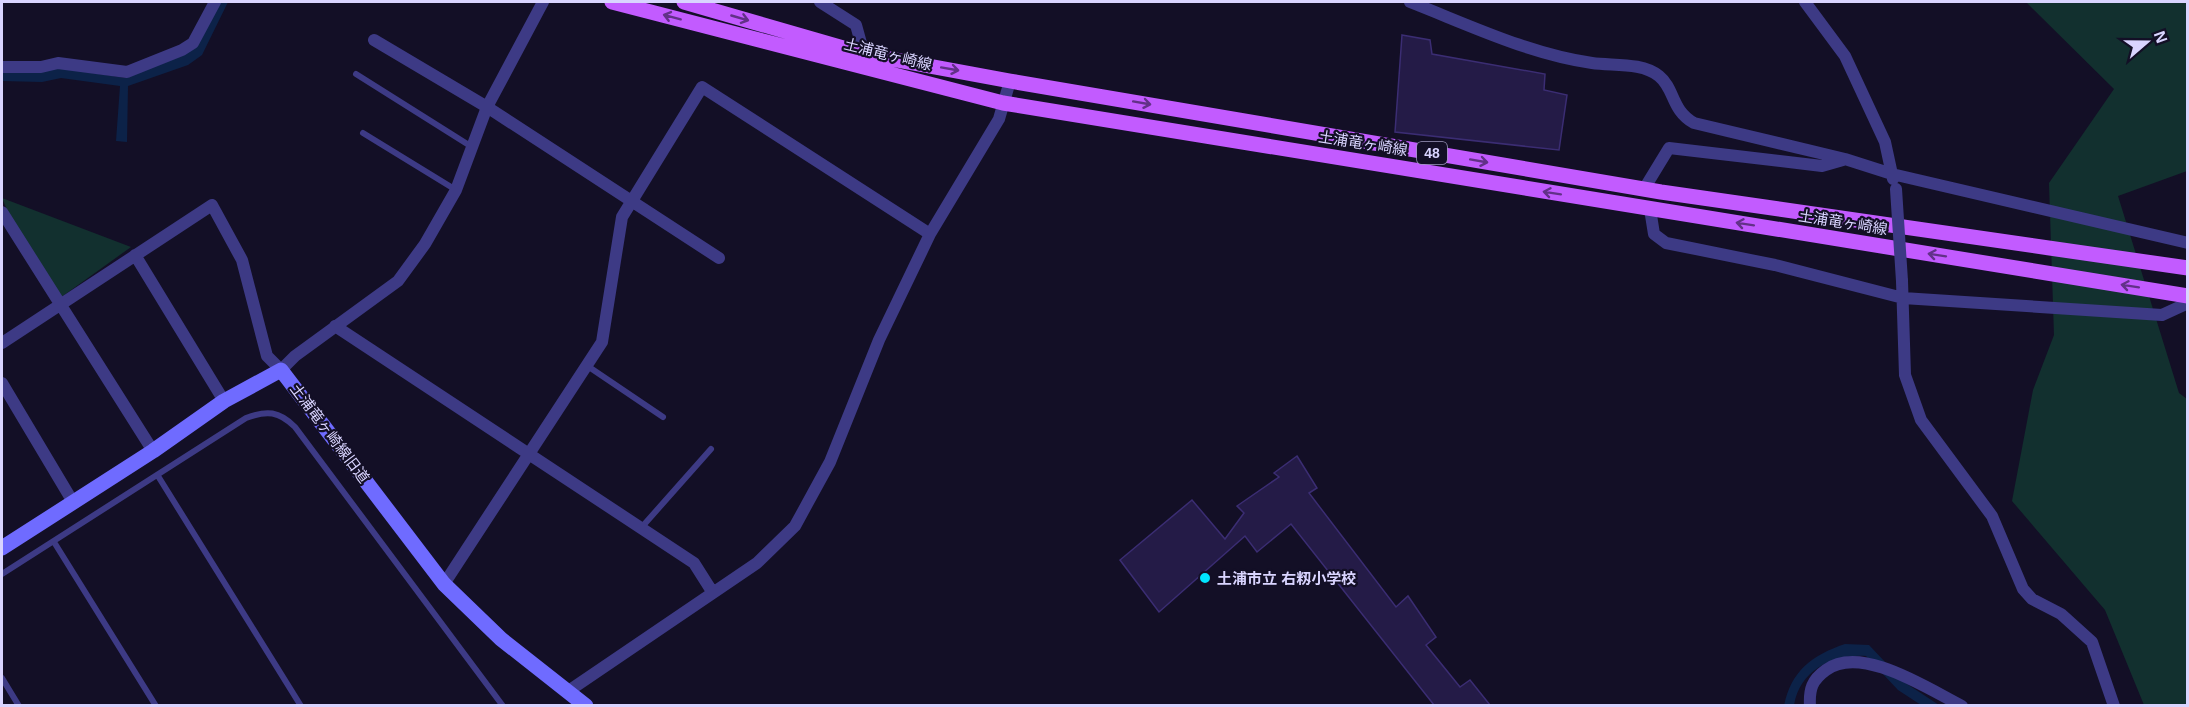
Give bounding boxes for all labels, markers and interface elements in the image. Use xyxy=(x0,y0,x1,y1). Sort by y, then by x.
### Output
one-way arrow xyxy=(663,11,682,23)
north arrow xyxy=(2117,12,2177,72)
one-way arrow xyxy=(730,13,749,24)
text: N xyxy=(2151,29,2171,45)
street label: 土浦竜ヶ崎線 xyxy=(842,35,934,73)
one-way arrow xyxy=(939,64,959,75)
one-way arrow xyxy=(1131,98,1151,109)
street label: 土浦竜ヶ崎線 xyxy=(1317,128,1409,158)
road number: 48 xyxy=(1417,142,1447,164)
one-way arrow xyxy=(1468,155,1488,166)
one-way arrow xyxy=(1543,187,1563,198)
street label: 土浦竜ヶ崎線 xyxy=(1797,207,1889,237)
one-way arrow xyxy=(1735,218,1755,229)
one-way arrow xyxy=(1928,249,1948,260)
one-way arrow xyxy=(2120,281,2140,292)
street label: 土浦竜ヶ崎線旧道 xyxy=(287,380,373,486)
place label: 土浦市立 右籾小学校 xyxy=(1217,570,1356,587)
marker: 土浦市立 右籾小学校 xyxy=(1198,571,1212,585)

